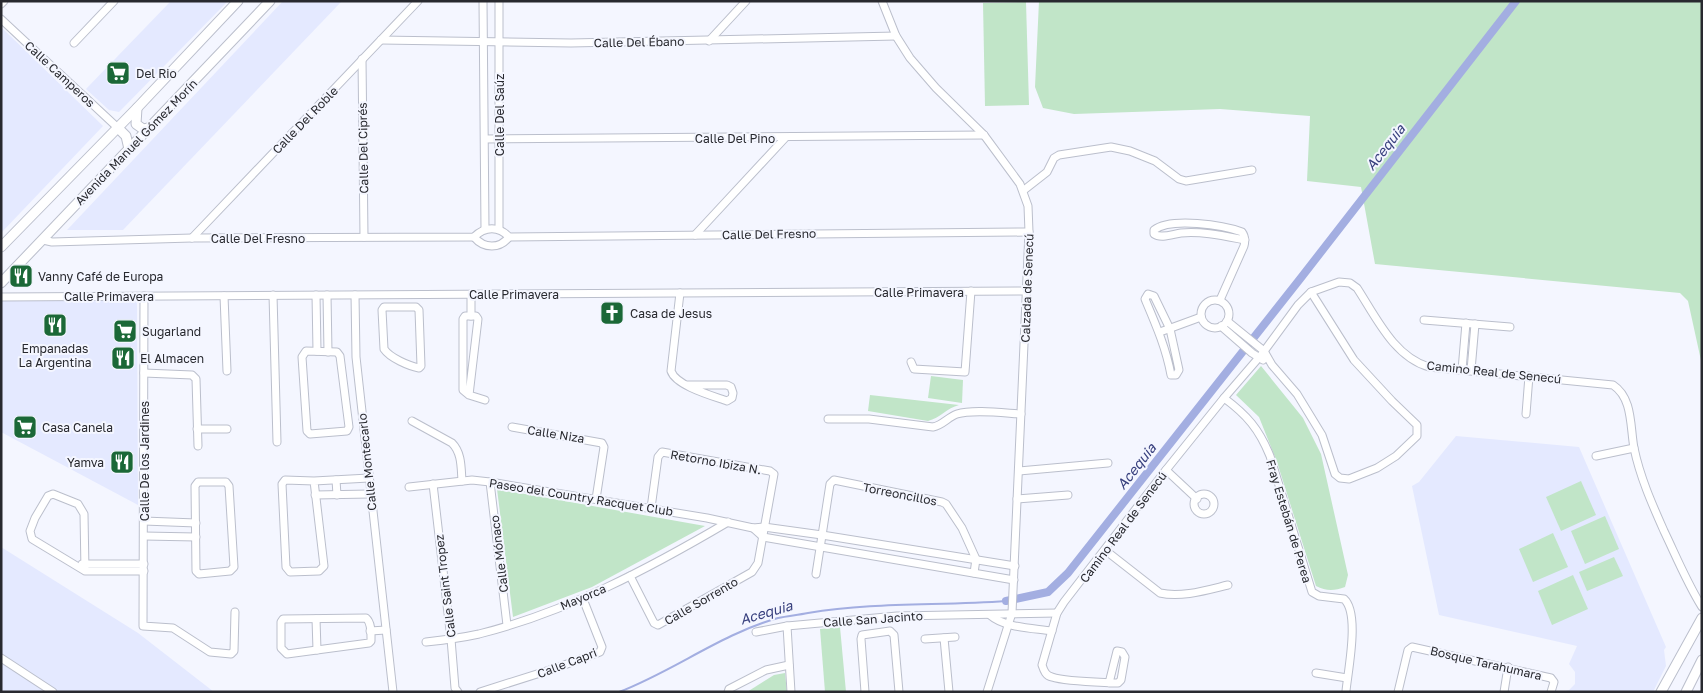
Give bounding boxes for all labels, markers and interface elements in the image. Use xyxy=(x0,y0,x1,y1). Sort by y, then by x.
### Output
street label: Calle Del Ébano xyxy=(594,34,684,50)
street label: Calle Camperos xyxy=(22,38,98,110)
supermarket icon: Del Rio xyxy=(105,60,131,86)
place label: Del Rio xyxy=(136,66,177,81)
street label: Calle Del Saúz xyxy=(492,74,507,156)
street label: Avenida Manuel Gómez Morín xyxy=(72,76,200,208)
street label: Calle Del Roble xyxy=(269,83,341,157)
street label: Calle Del Ciprés xyxy=(355,102,371,194)
water label: Acequia xyxy=(1362,120,1409,173)
street label: Calle Del Pino xyxy=(695,131,775,146)
street label: Calle Del Fresno xyxy=(722,226,816,242)
street label: Calle Del Fresno xyxy=(211,231,305,246)
street label: Calzada de Senecú xyxy=(1018,233,1036,343)
restaurant icon: Vanny Café de Europa xyxy=(8,263,34,289)
place label: Vanny Café de Europa xyxy=(38,269,163,284)
street label: Calle Primavera xyxy=(874,285,964,300)
street label: Calle Primavera xyxy=(469,287,559,302)
street label: Calle Primavera xyxy=(64,289,154,304)
church icon: Casa de Jesus xyxy=(599,300,625,326)
place label: Casa de Jesus xyxy=(630,306,712,321)
restaurant icon: Empanadas La Argentina xyxy=(42,312,68,338)
supermarket icon: Sugarland xyxy=(112,318,138,344)
place label: Sugarland xyxy=(142,324,201,339)
place label: Empanadas La Argentina xyxy=(18,341,92,370)
restaurant icon: El Almacen xyxy=(110,345,136,371)
place label: El Almacen xyxy=(140,351,204,366)
street label: Camino Real de Senecú xyxy=(1426,357,1562,387)
street label: Calle De los Jardines xyxy=(137,401,152,521)
street label: Calle Montecarlo xyxy=(354,413,380,511)
supermarket icon: Casa Canela xyxy=(12,414,38,440)
place label: Casa Canela xyxy=(42,420,113,435)
street label: Calle Niza xyxy=(526,422,586,446)
water label: Acequia xyxy=(1113,439,1160,492)
street label: Retorno Ibiza N. xyxy=(669,447,763,477)
restaurant icon: Yamva xyxy=(109,449,135,475)
place label: Yamva xyxy=(67,455,104,470)
street label: Fray Estebán de Perea xyxy=(1263,457,1315,585)
street label: Camino Real de Senecú xyxy=(1076,469,1170,585)
street label: Paseo del Country Racquet Club xyxy=(488,475,674,519)
street label: Torreoncillos xyxy=(862,479,938,509)
street label: Calle Mónaco xyxy=(487,514,511,594)
street label: Calle Saint Tropez xyxy=(431,534,459,638)
street label: Calle Sorrento xyxy=(661,574,741,628)
street label: Mayorca xyxy=(558,581,608,613)
water label: Acequia xyxy=(738,596,795,628)
street label: Calle San Jacinto xyxy=(823,608,923,630)
street label: Bosque Tarahumara xyxy=(1429,643,1543,683)
street label: Calle Capri xyxy=(535,645,599,681)

